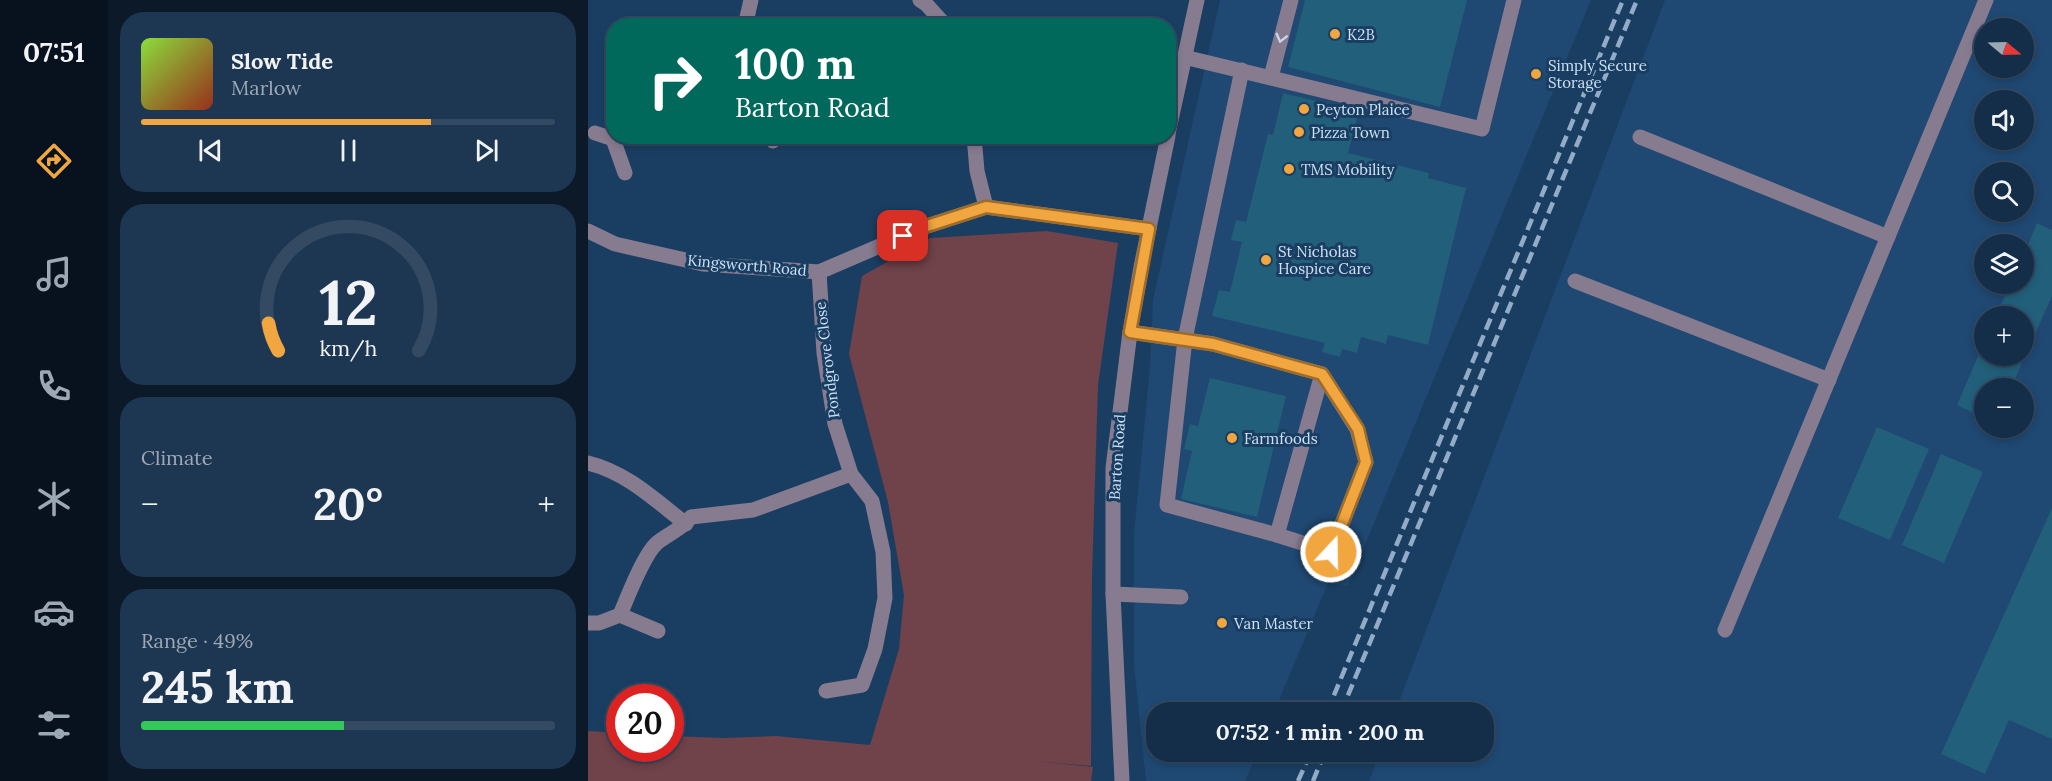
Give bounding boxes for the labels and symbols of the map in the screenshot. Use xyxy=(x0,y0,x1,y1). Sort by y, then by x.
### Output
north arrow xyxy=(1974,18,2034,78)
place label: K2B xyxy=(1347,25,1375,44)
marker: K2B xyxy=(1328,27,1342,41)
one-way arrow xyxy=(1276,33,1288,43)
place label: Simply Secure Storage xyxy=(1548,56,1647,92)
marker: Simply Secure Storage xyxy=(1529,67,1543,81)
place label: Peyton Plaice xyxy=(1316,100,1410,119)
marker: Peyton Plaice xyxy=(1297,102,1311,116)
place label: Pizza Town xyxy=(1311,123,1390,142)
marker: Pizza Town xyxy=(1292,125,1306,139)
place label: TMS Mobility xyxy=(1301,160,1395,179)
marker: TMS Mobility xyxy=(1282,162,1296,176)
pin xyxy=(877,210,928,261)
place label: St Nicholas Hospice Care xyxy=(1278,242,1371,278)
street label: Kingsworth Road xyxy=(687,250,807,280)
marker: St Nicholas Hospice Care xyxy=(1259,253,1273,267)
street label: Pondgrove Close xyxy=(810,301,844,419)
street label: Barton Road xyxy=(1105,413,1129,501)
place label: Farmfoods xyxy=(1244,429,1318,448)
marker: Farmfoods xyxy=(1225,431,1239,445)
position arrow xyxy=(1299,520,1363,584)
place label: Van Master xyxy=(1233,614,1314,633)
marker: Van Master xyxy=(1215,616,1229,630)
speed limit sign: 20 xyxy=(606,684,684,762)

